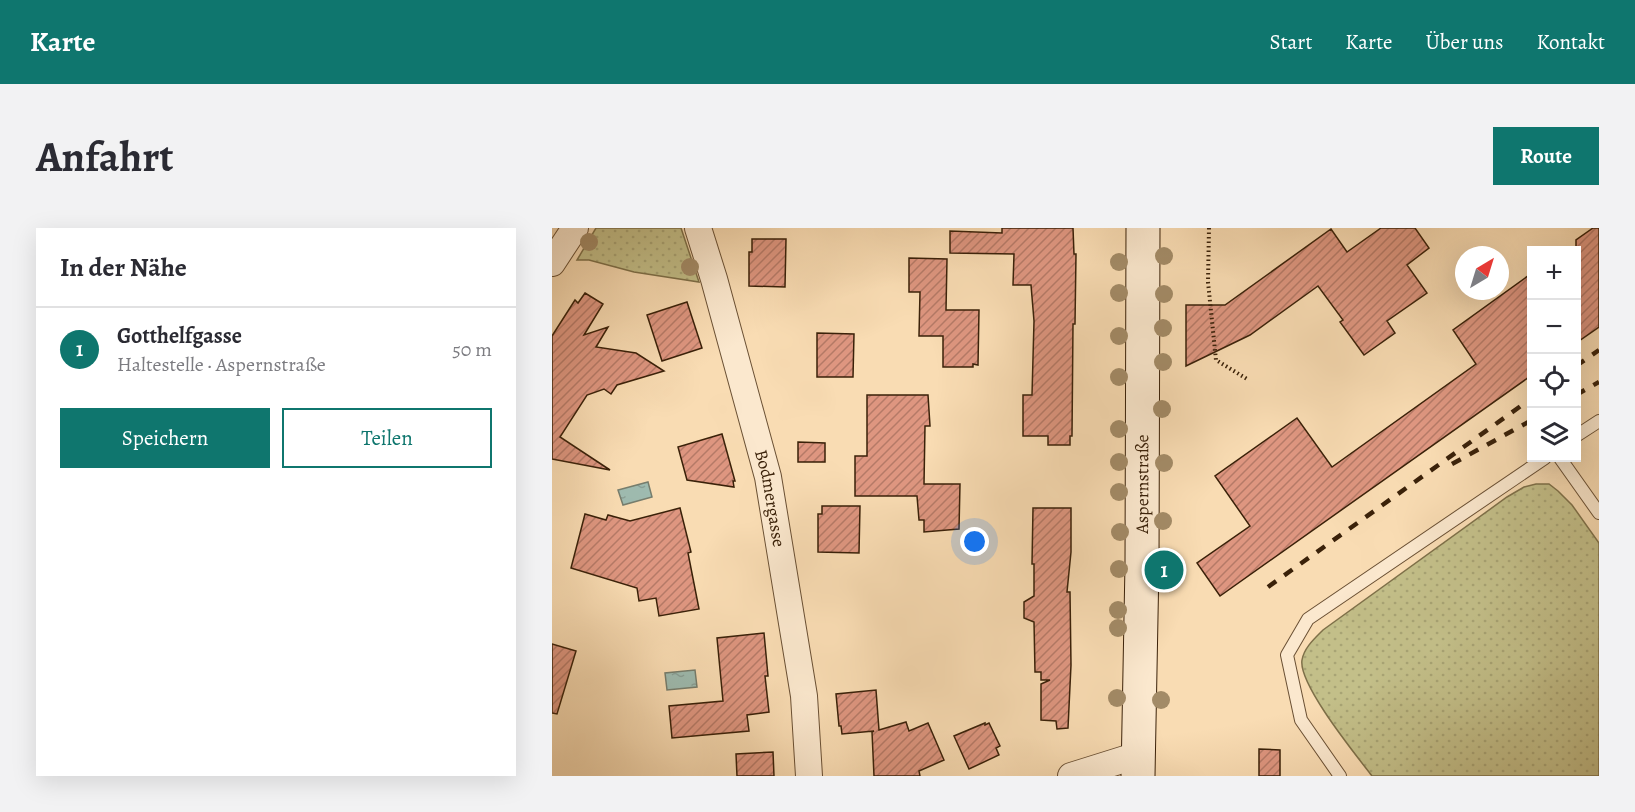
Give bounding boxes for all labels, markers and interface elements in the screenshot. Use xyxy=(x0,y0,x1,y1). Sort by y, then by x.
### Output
text: Karte xyxy=(30,23,95,61)
text: Start xyxy=(1270,28,1312,56)
text: Karte xyxy=(1345,28,1393,56)
text: Über uns xyxy=(1426,28,1503,56)
text: Kontakt xyxy=(1536,28,1605,56)
button: Route xyxy=(1493,127,1599,185)
text: Anfahrt xyxy=(36,128,173,185)
north arrow xyxy=(1455,246,1509,300)
map controls xyxy=(1527,246,1581,462)
button: + xyxy=(1527,246,1581,300)
text: In der Nähe xyxy=(60,250,187,285)
button: − xyxy=(1527,300,1581,354)
text: Gotthelfgasse xyxy=(117,321,242,351)
text: 1 xyxy=(76,336,83,363)
text: 50 m xyxy=(452,336,492,363)
text: Haltestelle · Aspernstraße xyxy=(117,351,326,378)
button: locate xyxy=(1527,354,1581,408)
button: Speichern xyxy=(60,408,270,468)
button: Teilen xyxy=(282,408,492,468)
button: layers xyxy=(1527,408,1581,462)
street label: Aspernstraße xyxy=(1130,434,1154,535)
street label: Bodmergasse xyxy=(749,447,791,549)
your location xyxy=(960,527,989,556)
pin: 1 xyxy=(1144,548,1184,592)

